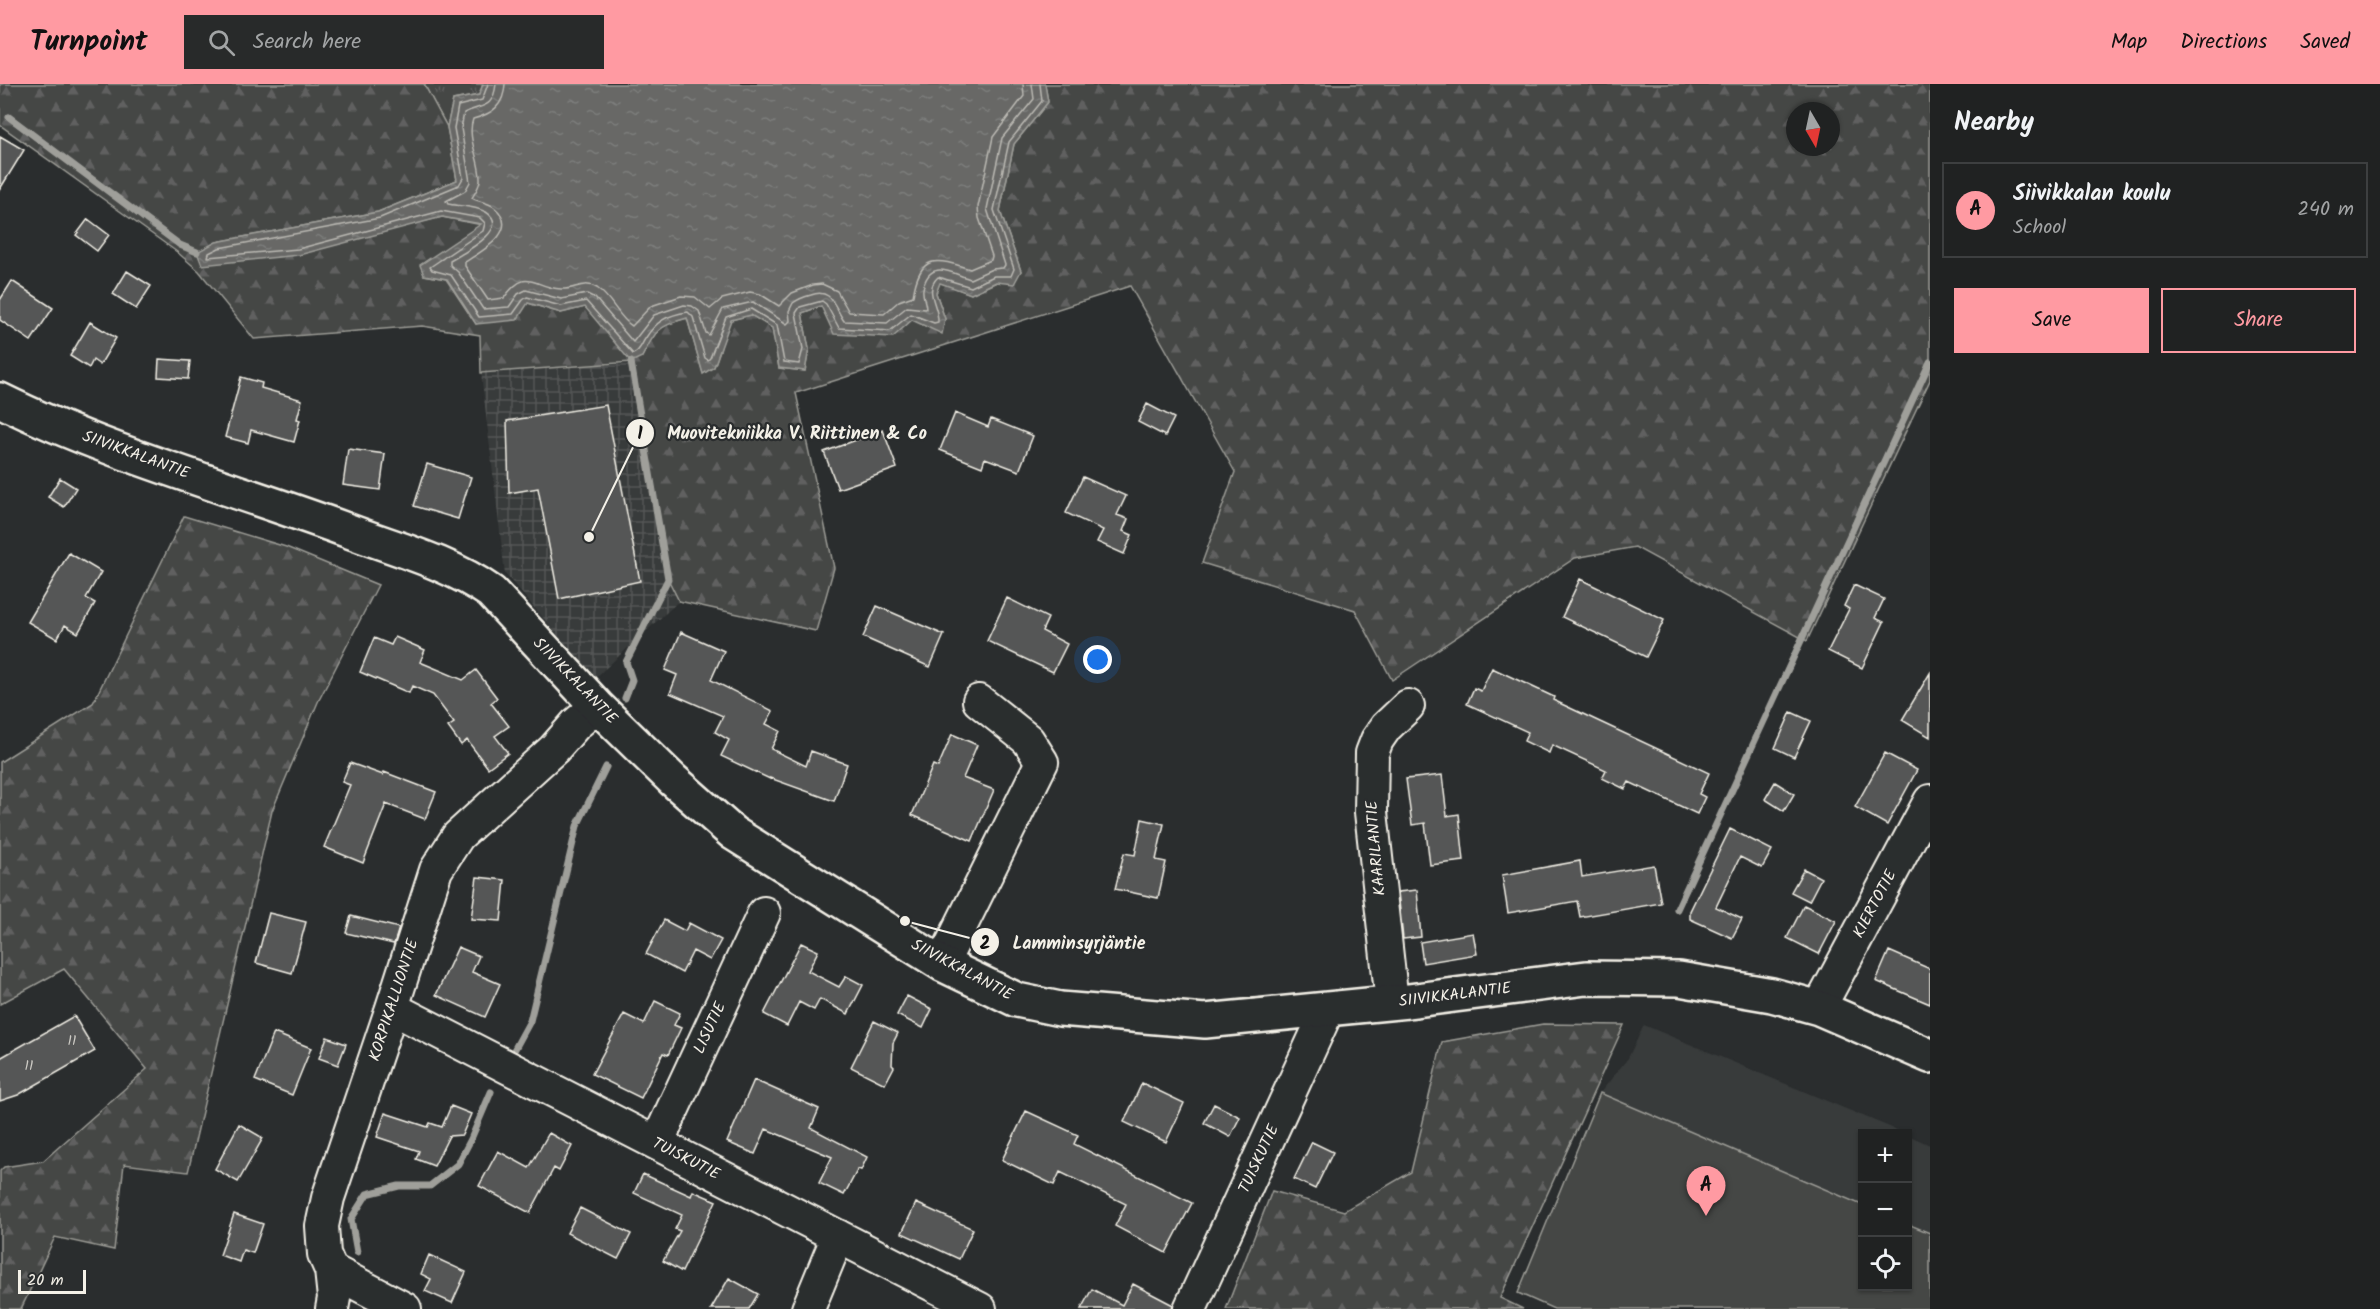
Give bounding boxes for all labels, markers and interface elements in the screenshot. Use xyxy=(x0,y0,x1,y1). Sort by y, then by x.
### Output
search box xyxy=(184,15,604,69)
text: Turnpoint xyxy=(30,20,148,65)
text: Search here xyxy=(253,25,361,60)
icon: search xyxy=(205,26,238,59)
text: Map xyxy=(2111,26,2147,59)
text: Directions xyxy=(2180,26,2267,59)
text: Saved xyxy=(2300,26,2350,59)
north arrow xyxy=(1786,102,1840,156)
text: Nearby xyxy=(1954,102,2034,144)
text: Siivikkalan koulu xyxy=(2013,177,2170,212)
text: A xyxy=(1969,194,1982,226)
text: 240 m xyxy=(2297,194,2354,226)
text: School xyxy=(2013,212,2066,244)
button: Save xyxy=(1954,288,2149,353)
button: Share xyxy=(2161,288,2356,353)
callout: Muovitekniikka V. Riittinen & Co xyxy=(625,415,938,451)
text: 1 xyxy=(637,420,643,449)
text: Muovitekniikka V. Riittinen & Co xyxy=(667,420,927,449)
street label: SIIVIKKALANTIE xyxy=(79,424,194,486)
street label: SIIVIKKALANTIE xyxy=(527,632,624,731)
your location xyxy=(1083,645,1112,674)
street label: KAARILANTIE xyxy=(1359,799,1393,897)
street label: KIERTOTIE xyxy=(1847,865,1904,943)
callout: Lamminsyrjäntie xyxy=(970,924,1157,960)
text: 2 xyxy=(980,930,990,959)
text: Lamminsyrjäntie xyxy=(1013,930,1146,959)
street label: SIIVIKKALANTIE xyxy=(906,933,1018,1008)
street label: KORPIKALLIONTIE xyxy=(362,935,426,1064)
street label: SIIVIKKALANTIE xyxy=(1398,976,1513,1014)
street label: LISUTIE xyxy=(687,997,733,1058)
house number: 11 xyxy=(68,1030,76,1052)
house number: 11 xyxy=(25,1055,33,1077)
street label: TUISKUTIE xyxy=(1232,1120,1286,1198)
map controls xyxy=(1858,1129,1912,1291)
button: + xyxy=(1858,1129,1912,1183)
street label: TUISKUTIE xyxy=(648,1131,725,1187)
pin: A xyxy=(1686,1166,1726,1216)
button: − xyxy=(1858,1183,1912,1237)
button: locate xyxy=(1858,1237,1912,1291)
scale bar xyxy=(18,1267,86,1294)
text: 20 m xyxy=(27,1268,63,1293)

